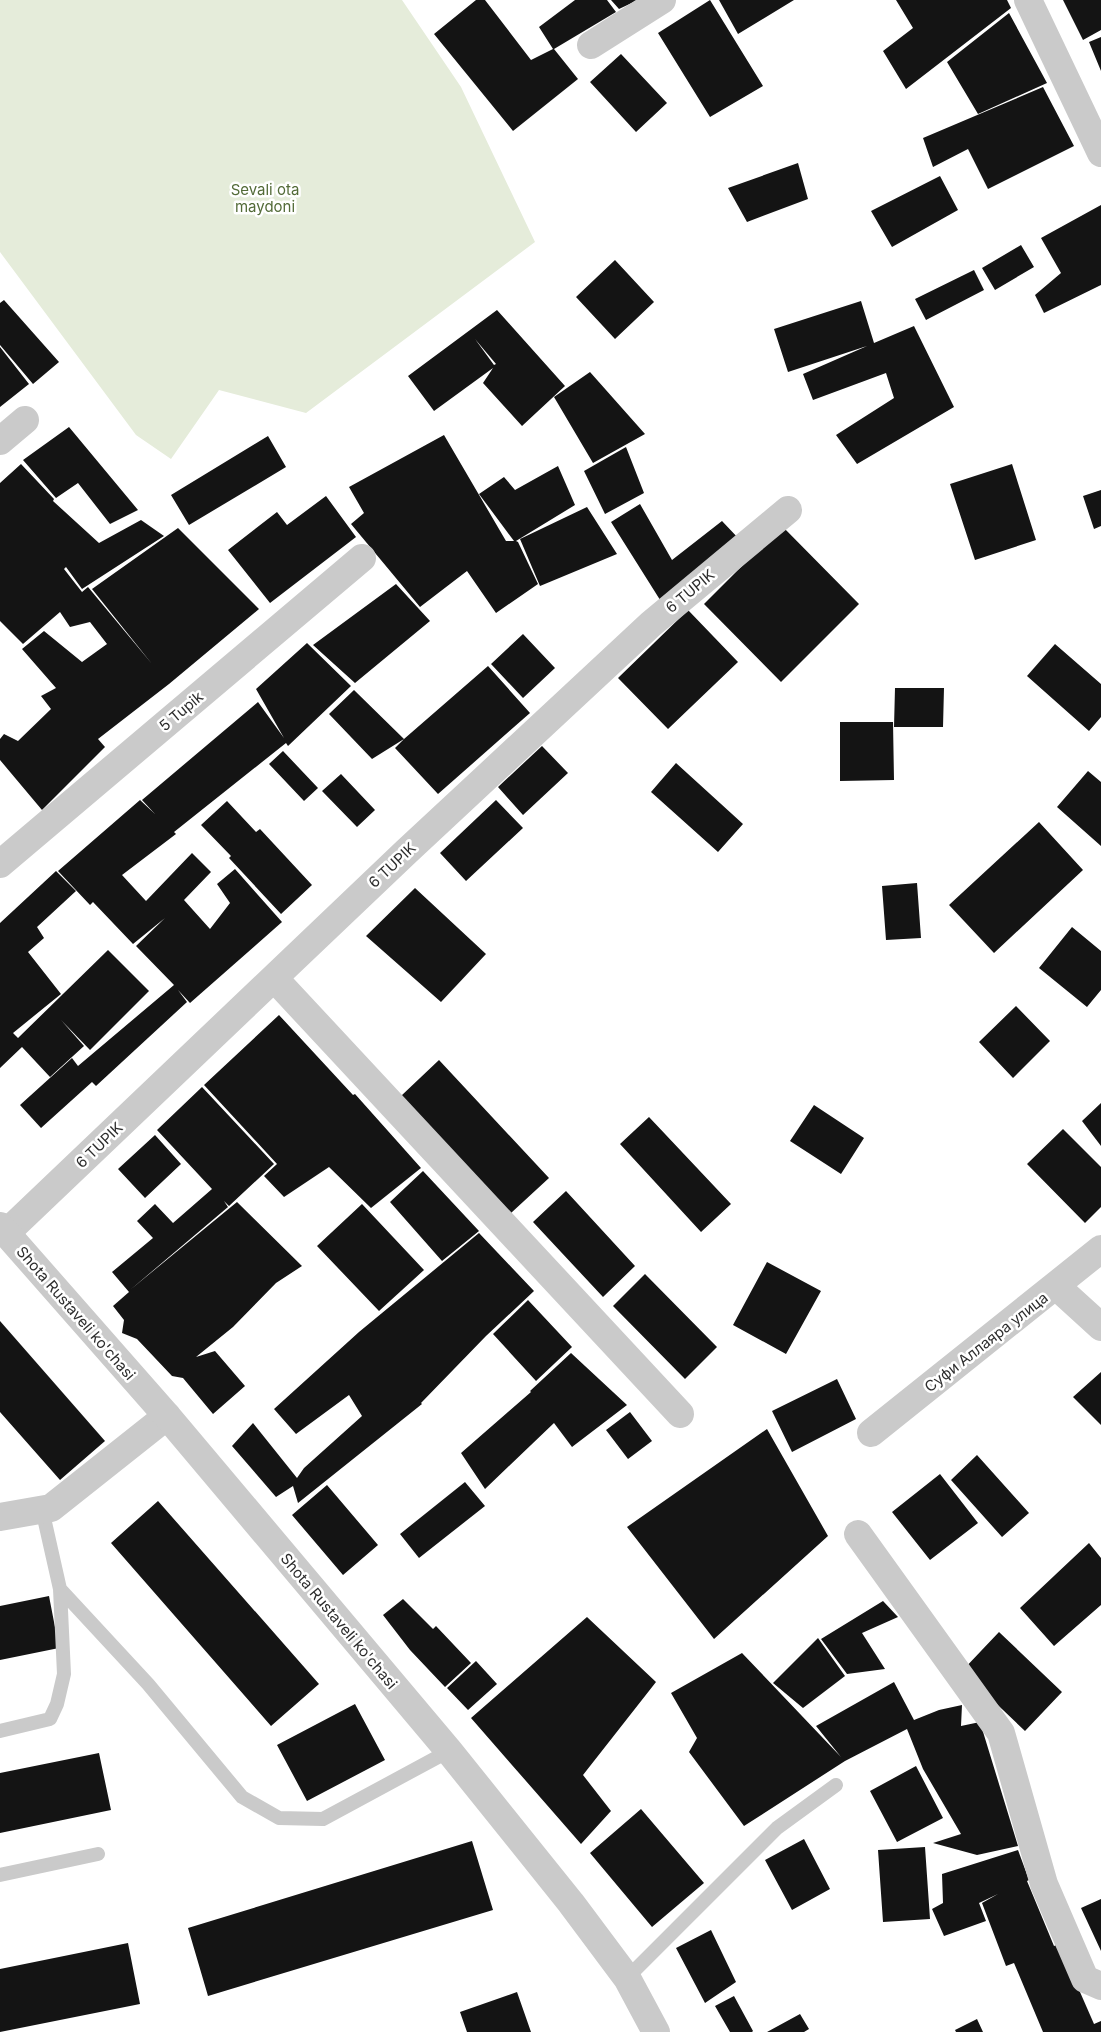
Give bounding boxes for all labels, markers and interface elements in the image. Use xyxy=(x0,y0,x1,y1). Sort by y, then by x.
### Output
park label: Sevali ota maydoni xyxy=(231,180,299,216)
street label: 6 TUPIK xyxy=(662,565,718,617)
street label: 5 Tupik xyxy=(155,687,208,735)
street label: 6 TUPIK xyxy=(364,838,420,892)
street label: 6 TUPIK xyxy=(72,1118,126,1172)
street label: Shota Rustaveli ko'chasi xyxy=(13,1242,139,1384)
street label: Суфи Аллаяра улица xyxy=(920,1288,1052,1396)
street label: Shota Rustaveli ko'chasi xyxy=(277,1549,401,1693)

